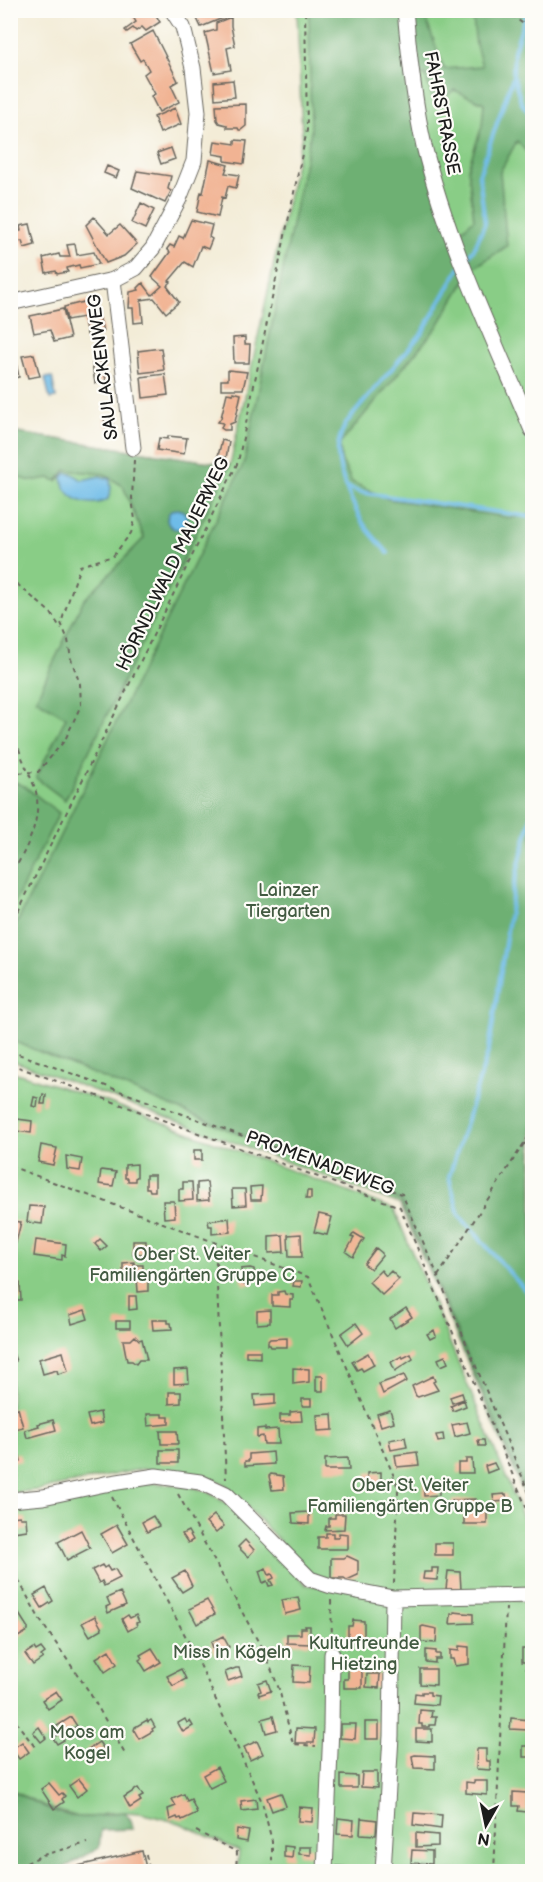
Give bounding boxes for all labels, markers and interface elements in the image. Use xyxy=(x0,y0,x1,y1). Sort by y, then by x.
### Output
street label: FAHRSTRASSE xyxy=(420,49,464,177)
street label: SAULACKENWEG xyxy=(84,293,122,441)
street label: HÖRNDLWALD MAUERWEG xyxy=(111,453,234,674)
park label: Lainzer Tiergarten xyxy=(246,880,330,922)
street label: PROMENADEWEG xyxy=(243,1126,397,1200)
park label: Ober St. Veiter Familiengärten Gruppe C xyxy=(89,1244,295,1286)
park label: Ober St. Veiter Familiengärten Gruppe B xyxy=(307,1475,513,1517)
park label: Kulturfreunde Hietzing xyxy=(309,1633,420,1675)
park label: Miss in Kögeln xyxy=(173,1642,291,1663)
park label: Moos am Kogel xyxy=(50,1722,124,1764)
north arrow xyxy=(456,1795,516,1855)
text: N xyxy=(476,1828,491,1849)

